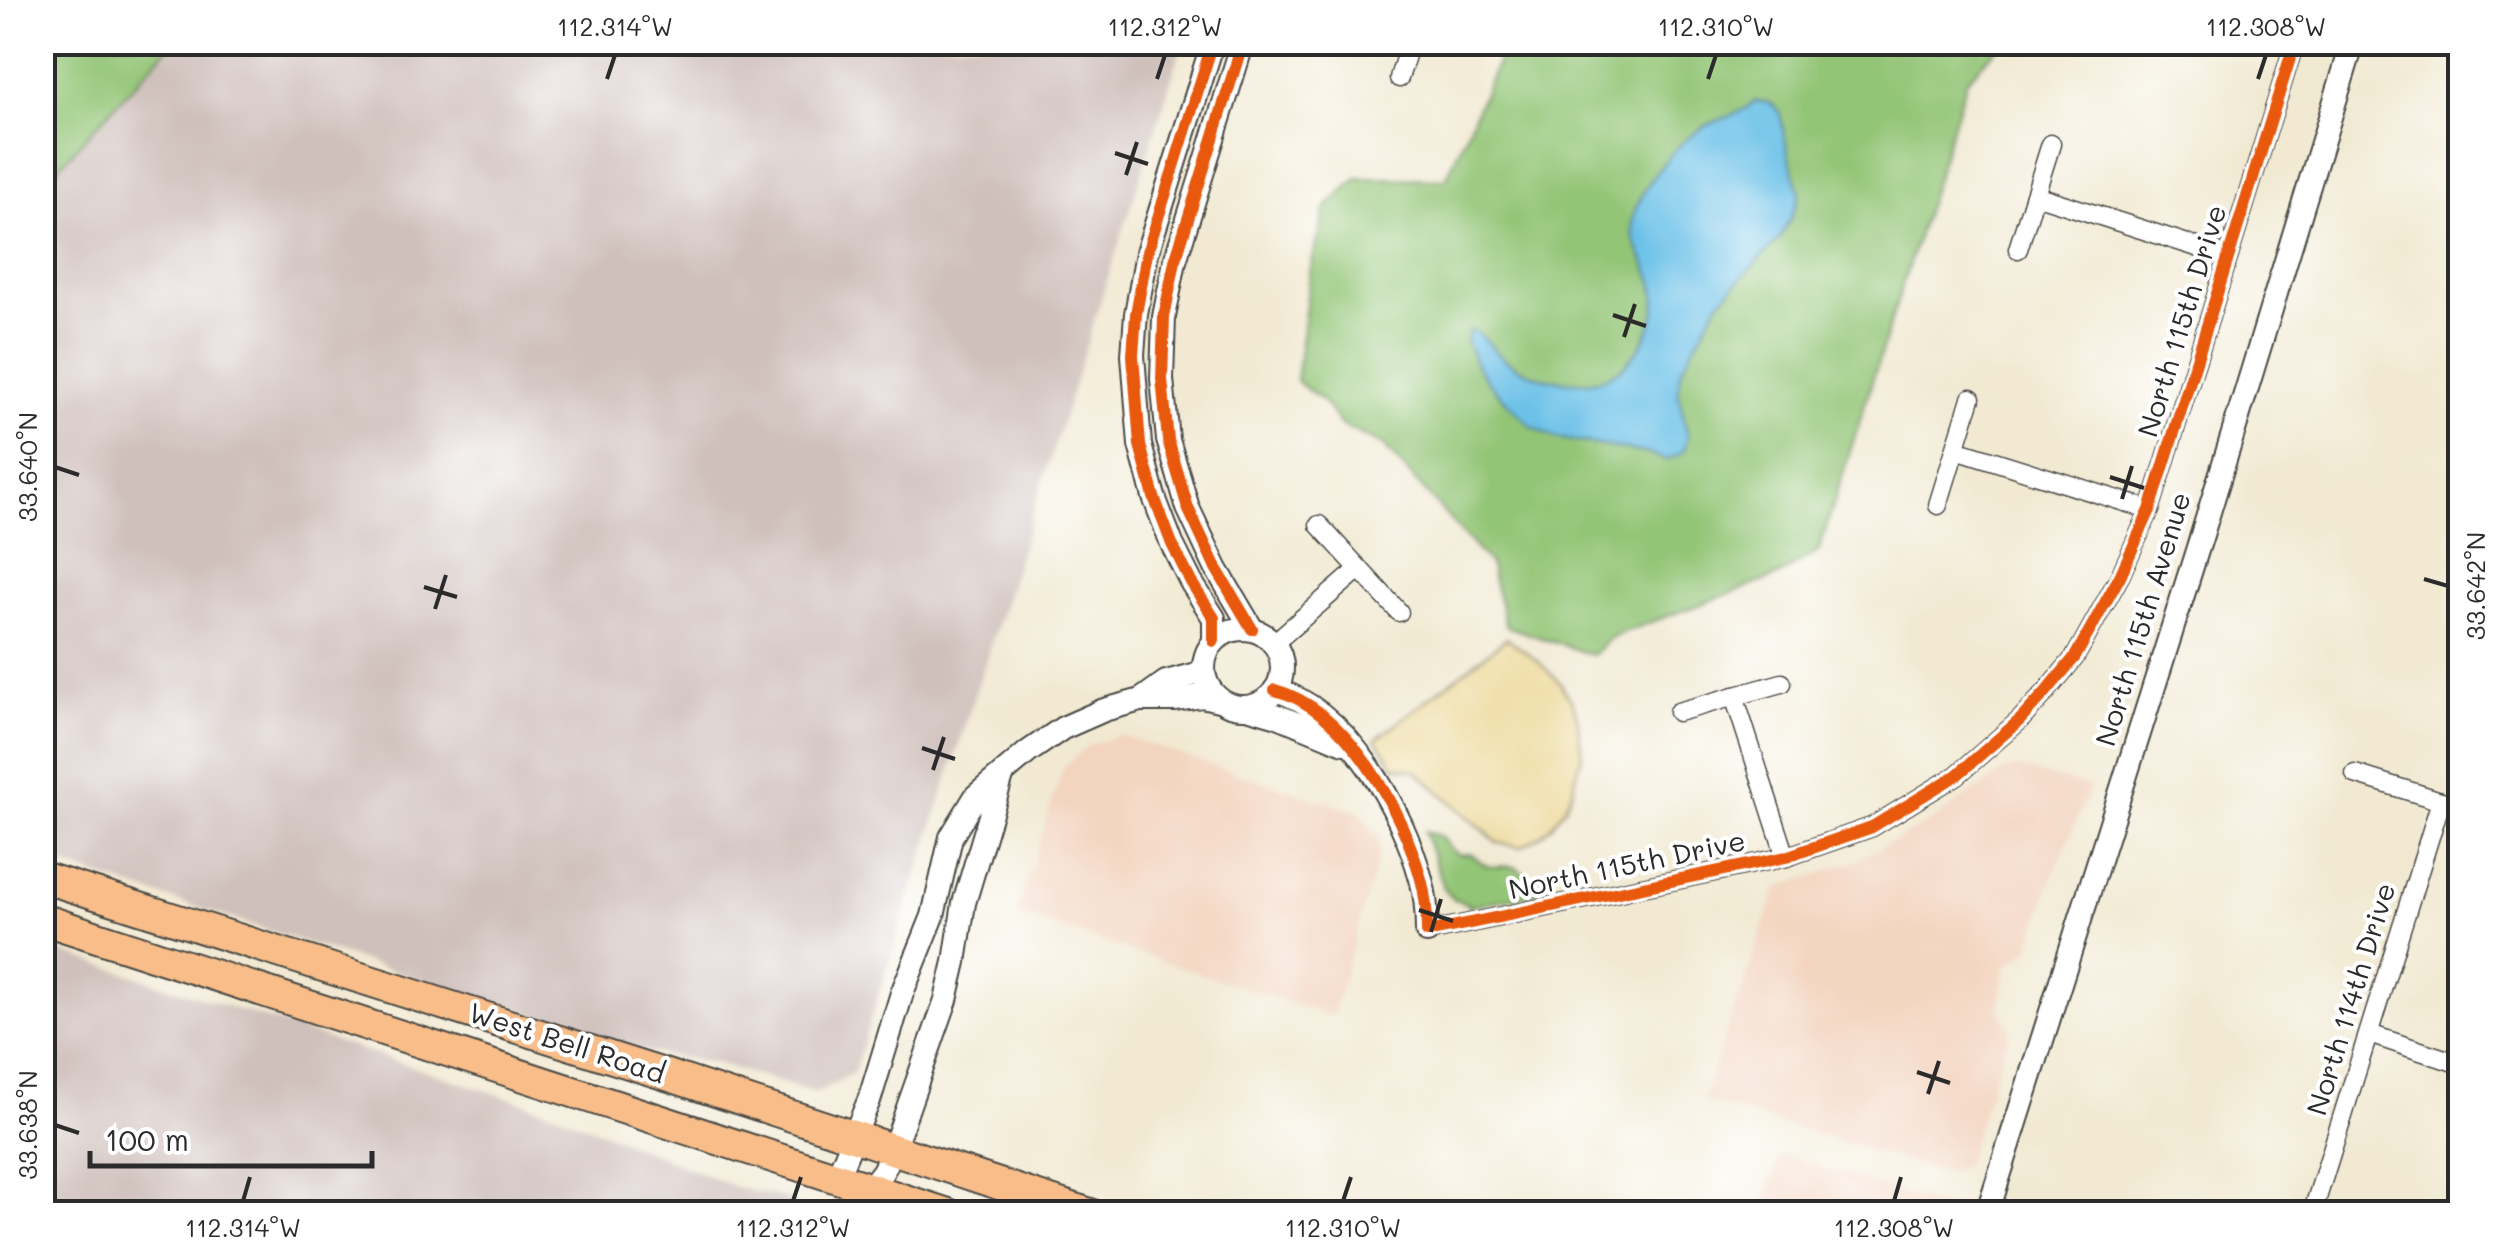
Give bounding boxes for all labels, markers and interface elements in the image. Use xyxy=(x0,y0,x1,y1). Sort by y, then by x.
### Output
text: 112.314°W xyxy=(557,10,673,42)
text: 112.312°W xyxy=(1107,10,1223,42)
text: 112.310°W xyxy=(1658,10,1774,42)
text: 112.308°W xyxy=(2206,10,2326,42)
street label: North 115th Drive xyxy=(2129,200,2233,441)
text: 33.640°N xyxy=(11,412,43,522)
street label: North 115th Avenue xyxy=(2086,487,2198,750)
text: 33.642°N xyxy=(2459,532,2491,640)
street label: North 115th Drive xyxy=(1505,821,1748,907)
street label: North 114th Drive xyxy=(2298,878,2402,1119)
street label: West Bell Road xyxy=(465,993,670,1091)
text: 33.638°N xyxy=(11,1070,43,1180)
scale bar xyxy=(90,1106,372,1168)
text: 100 m xyxy=(105,1119,189,1159)
text: 112.314°W xyxy=(185,1211,301,1243)
text: 112.312°W xyxy=(735,1211,851,1243)
text: 112.310°W xyxy=(1285,1211,1401,1243)
text: 112.308°W xyxy=(1834,1211,1954,1243)

